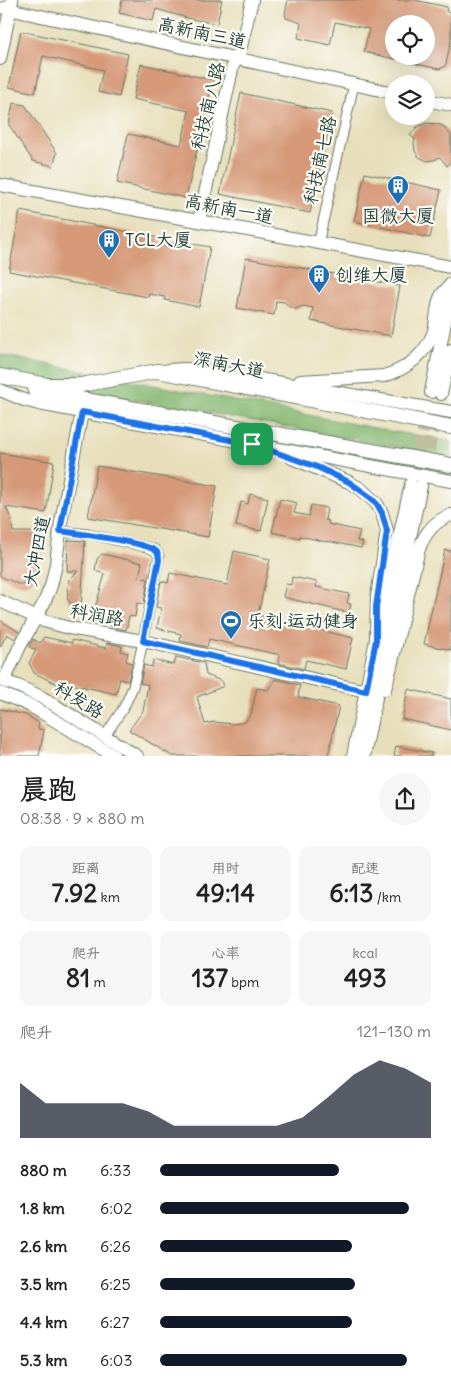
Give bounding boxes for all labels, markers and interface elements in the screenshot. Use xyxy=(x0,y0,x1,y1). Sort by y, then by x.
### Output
street label: 高新南三道 xyxy=(156,12,249,53)
map controls xyxy=(385,15,435,125)
button: locate xyxy=(385,15,435,65)
street label: 科技南八路 xyxy=(185,59,230,152)
button: layers xyxy=(385,75,435,125)
street label: 科技南七路 xyxy=(298,113,341,206)
building icon: 国微大厦 xyxy=(386,174,410,205)
street label: 高新南一道 xyxy=(183,189,275,228)
place label: 国微大厦 xyxy=(362,204,434,227)
building icon: TCL大厦 xyxy=(97,228,121,259)
place label: TCL大厦 xyxy=(125,228,192,251)
building icon: 创维大厦 xyxy=(307,263,331,294)
place label: 创维大厦 xyxy=(335,263,407,286)
street label: 深南大道 xyxy=(192,346,267,383)
pin xyxy=(231,423,273,465)
icon: arrive xyxy=(238,430,266,458)
street label: 大冲四道 xyxy=(18,513,55,588)
street label: 科润路 xyxy=(69,598,126,631)
sports icon: 乐刻·运动健身 xyxy=(219,609,243,640)
place label: 乐刻·运动健身 xyxy=(247,609,359,632)
street label: 科发路 xyxy=(50,676,108,723)
text: 晨跑 xyxy=(20,771,76,807)
button: share xyxy=(379,773,431,825)
text: 08:38 · 9 × 880 m xyxy=(20,808,145,828)
text: 距离 xyxy=(72,859,100,877)
text: 用时 xyxy=(211,859,239,877)
text: 配速 xyxy=(351,859,379,877)
text: 7.92 xyxy=(52,877,97,909)
text: 49:14 xyxy=(196,877,255,909)
text: 6:13 xyxy=(329,877,373,909)
text: km xyxy=(97,888,120,906)
text: /km xyxy=(373,888,401,906)
text: 爬升 xyxy=(72,944,100,962)
text: 心率 xyxy=(211,944,239,962)
text: kcal xyxy=(353,944,378,962)
text: 81 xyxy=(66,962,90,994)
text: 137 xyxy=(192,962,228,994)
text: 493 xyxy=(344,962,387,994)
text: m xyxy=(90,973,106,991)
text: bpm xyxy=(228,973,259,991)
text: 121–130 m xyxy=(357,1021,431,1041)
text: 爬升 xyxy=(20,1022,52,1042)
text: 880 m xyxy=(20,1160,67,1180)
text: 6:33 xyxy=(100,1160,131,1180)
text: 1.8 km xyxy=(20,1198,65,1218)
text: 6:02 xyxy=(100,1198,132,1218)
text: 2.6 km xyxy=(20,1236,67,1256)
text: 6:26 xyxy=(100,1236,131,1256)
text: 3.5 km xyxy=(20,1274,68,1294)
text: 6:25 xyxy=(100,1274,131,1294)
text: 4.4 km xyxy=(20,1312,68,1332)
text: 6:27 xyxy=(100,1312,129,1332)
text: 5.3 km xyxy=(20,1350,68,1370)
text: 6:03 xyxy=(100,1350,132,1370)

